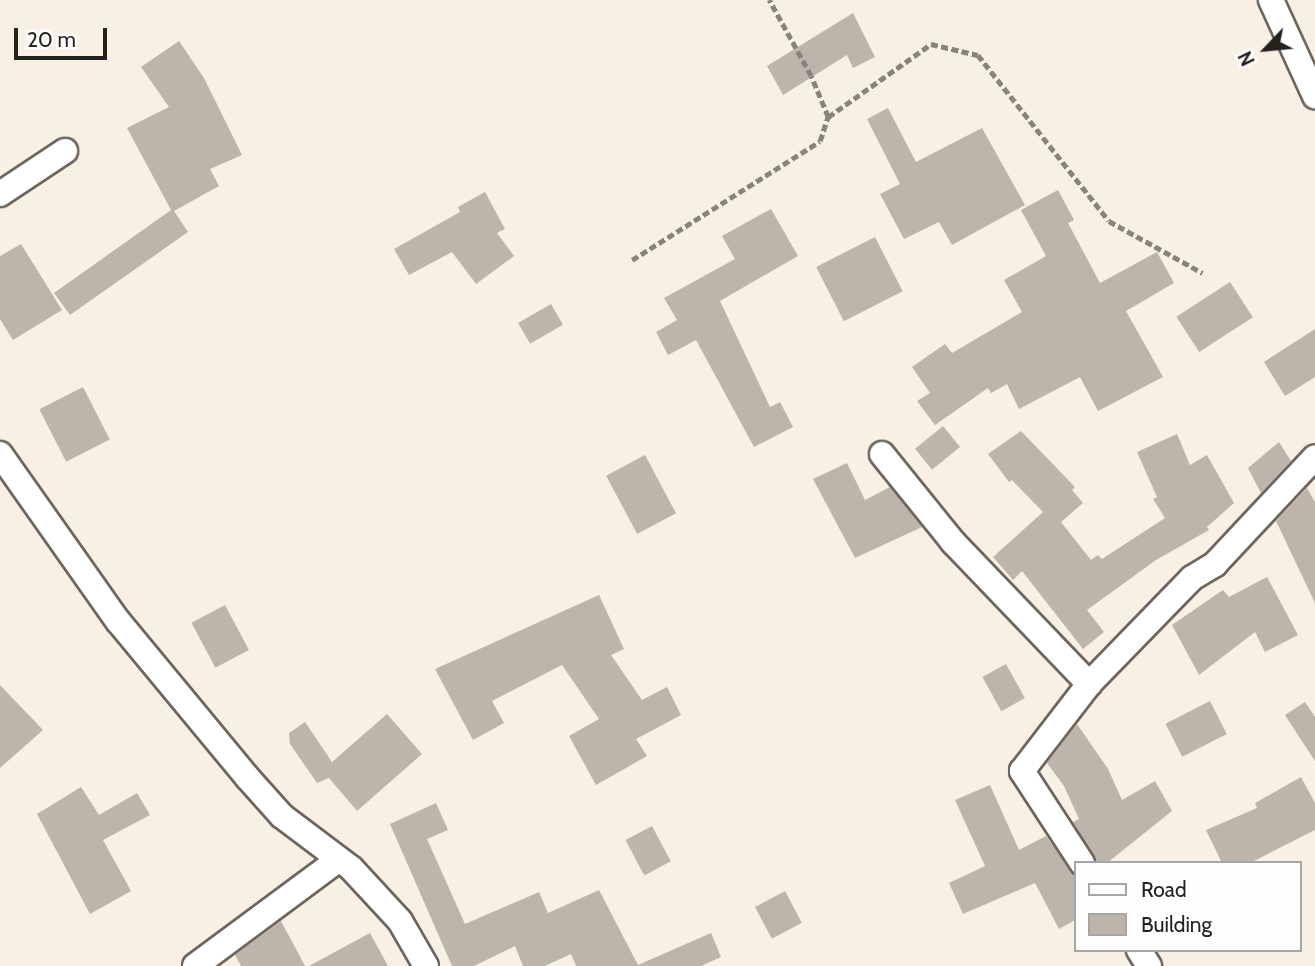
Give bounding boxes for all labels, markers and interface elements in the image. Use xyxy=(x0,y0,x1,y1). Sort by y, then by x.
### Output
scale bar xyxy=(18,14,110,58)
north arrow xyxy=(1231,14,1301,84)
text: 20 m xyxy=(27,27,76,52)
text: N xyxy=(1233,47,1260,70)
legend xyxy=(1074,861,1301,952)
text: Road xyxy=(1141,877,1187,902)
text: Building xyxy=(1141,912,1212,937)

